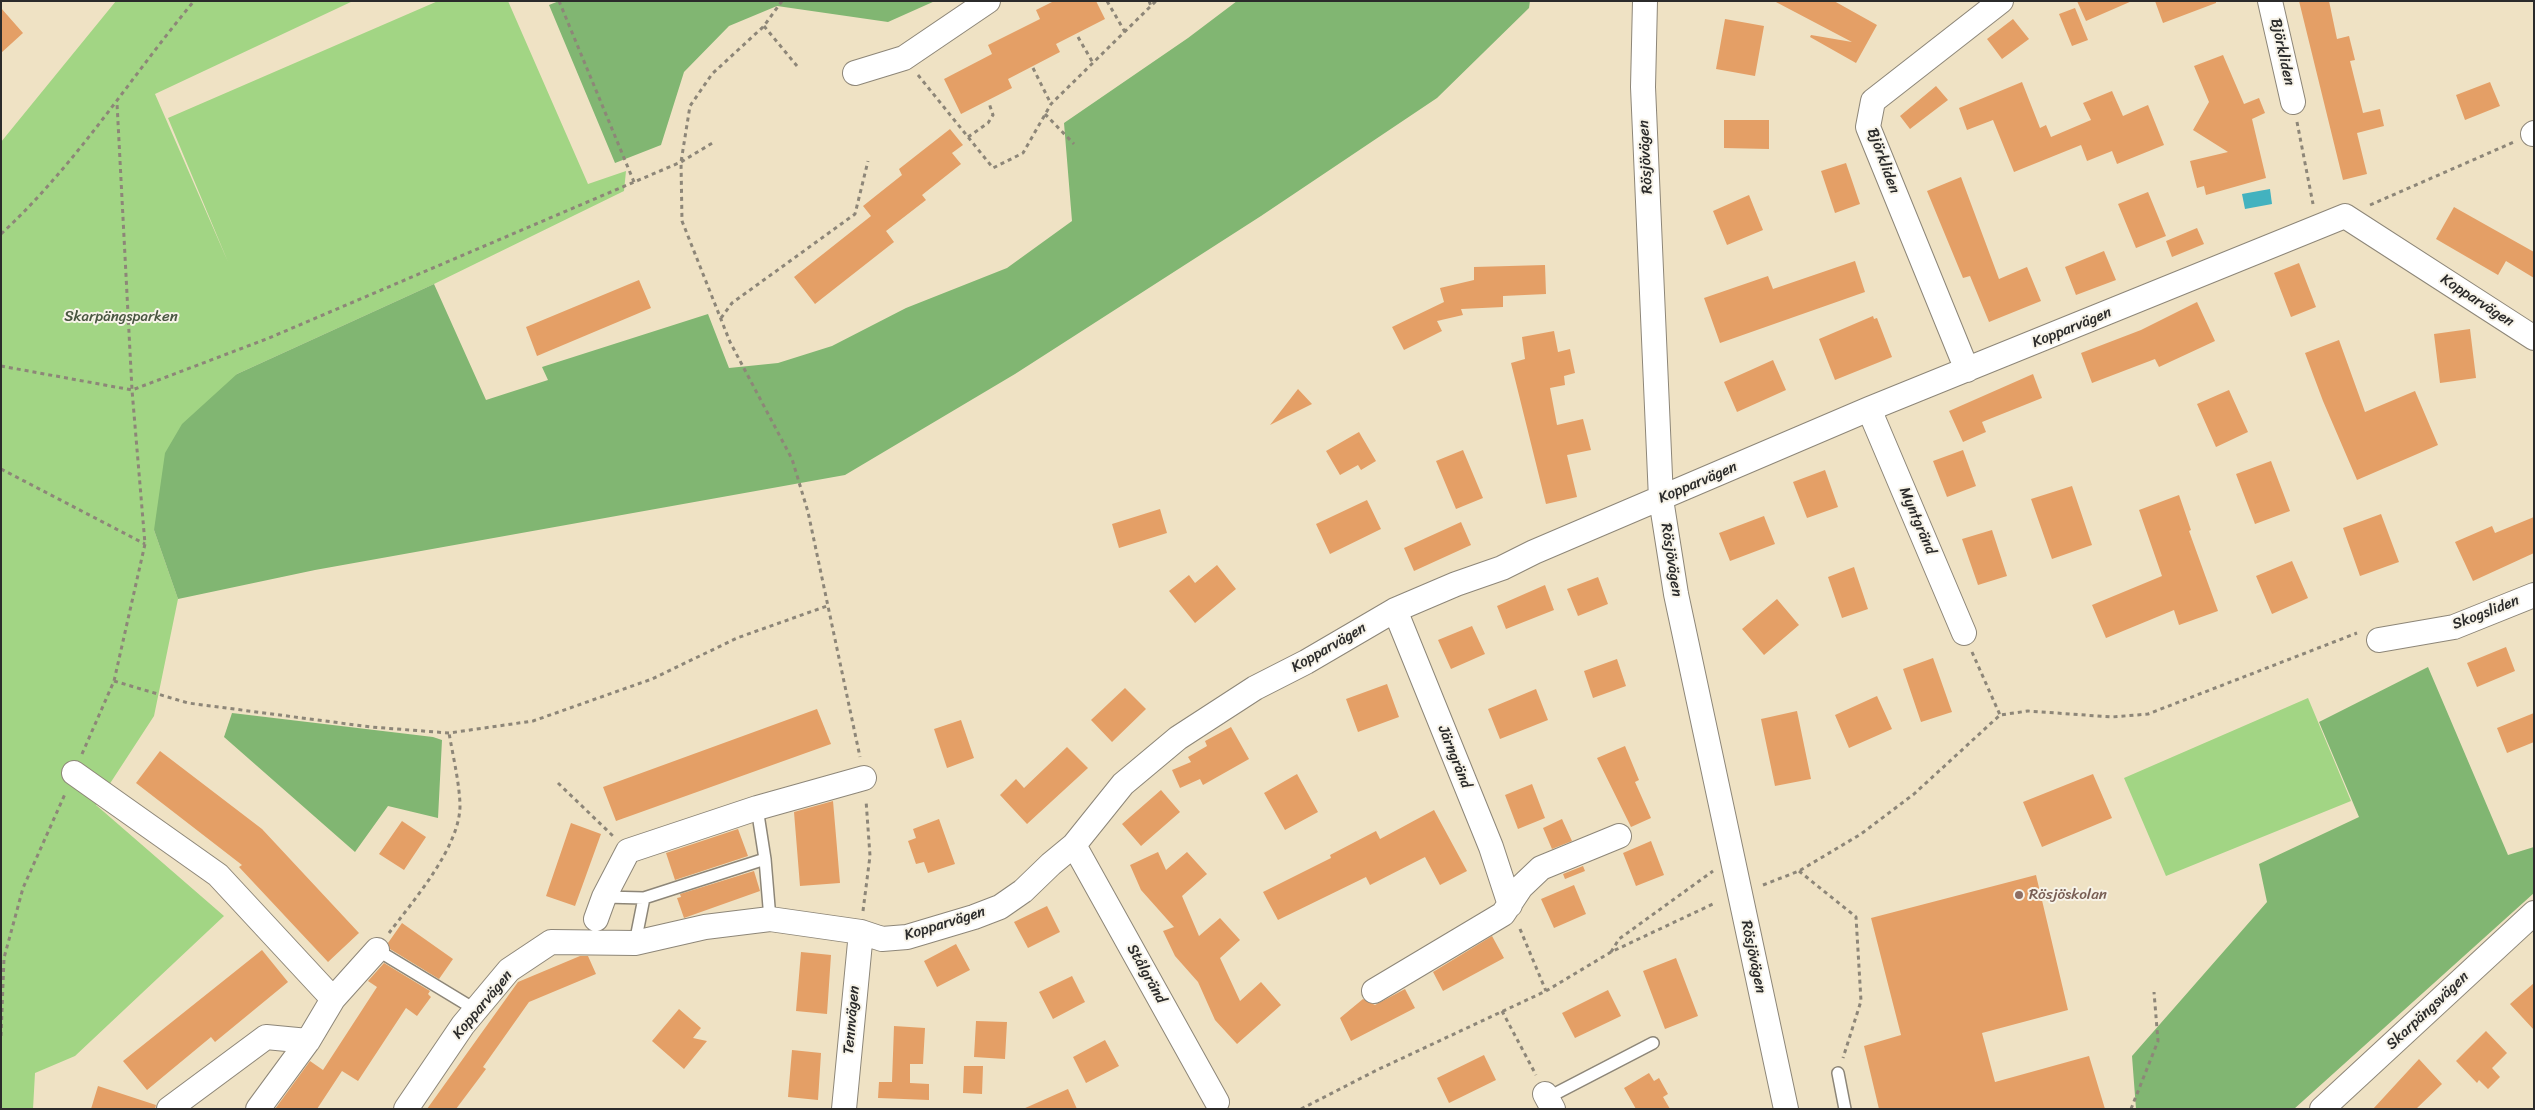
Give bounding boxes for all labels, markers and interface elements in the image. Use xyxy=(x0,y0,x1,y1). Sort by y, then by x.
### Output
street label: Björkliden xyxy=(2266,17,2298,87)
street label: Rösjövägen xyxy=(1635,120,1657,194)
street label: Björkliden xyxy=(1863,126,1903,196)
street label: Kopparvägen xyxy=(2437,271,2517,331)
street label: Kopparvägen xyxy=(2030,304,2114,352)
park label: Skarpängsparken xyxy=(64,308,178,326)
street label: Kopparvägen xyxy=(1656,458,1740,508)
street label: Myntgränd xyxy=(1895,485,1939,557)
street label: Rösjövägen xyxy=(1656,522,1686,598)
street label: Skogsliden xyxy=(2450,592,2522,634)
street label: Kopparvägen xyxy=(1288,619,1370,677)
street label: Järngränd xyxy=(1433,723,1475,791)
place label: Rösjöskolan xyxy=(2029,886,2107,904)
marker: Rösjöskolan xyxy=(2013,889,2025,901)
street label: Kopparvägen xyxy=(902,903,988,945)
street label: Rösjövägen xyxy=(1737,919,1769,995)
street label: Stålgränd xyxy=(1122,941,1170,1007)
street label: Kopparvägen xyxy=(449,967,517,1043)
street label: Skarpängsvägen xyxy=(2383,968,2473,1054)
street label: Tennvägen xyxy=(840,985,864,1055)

